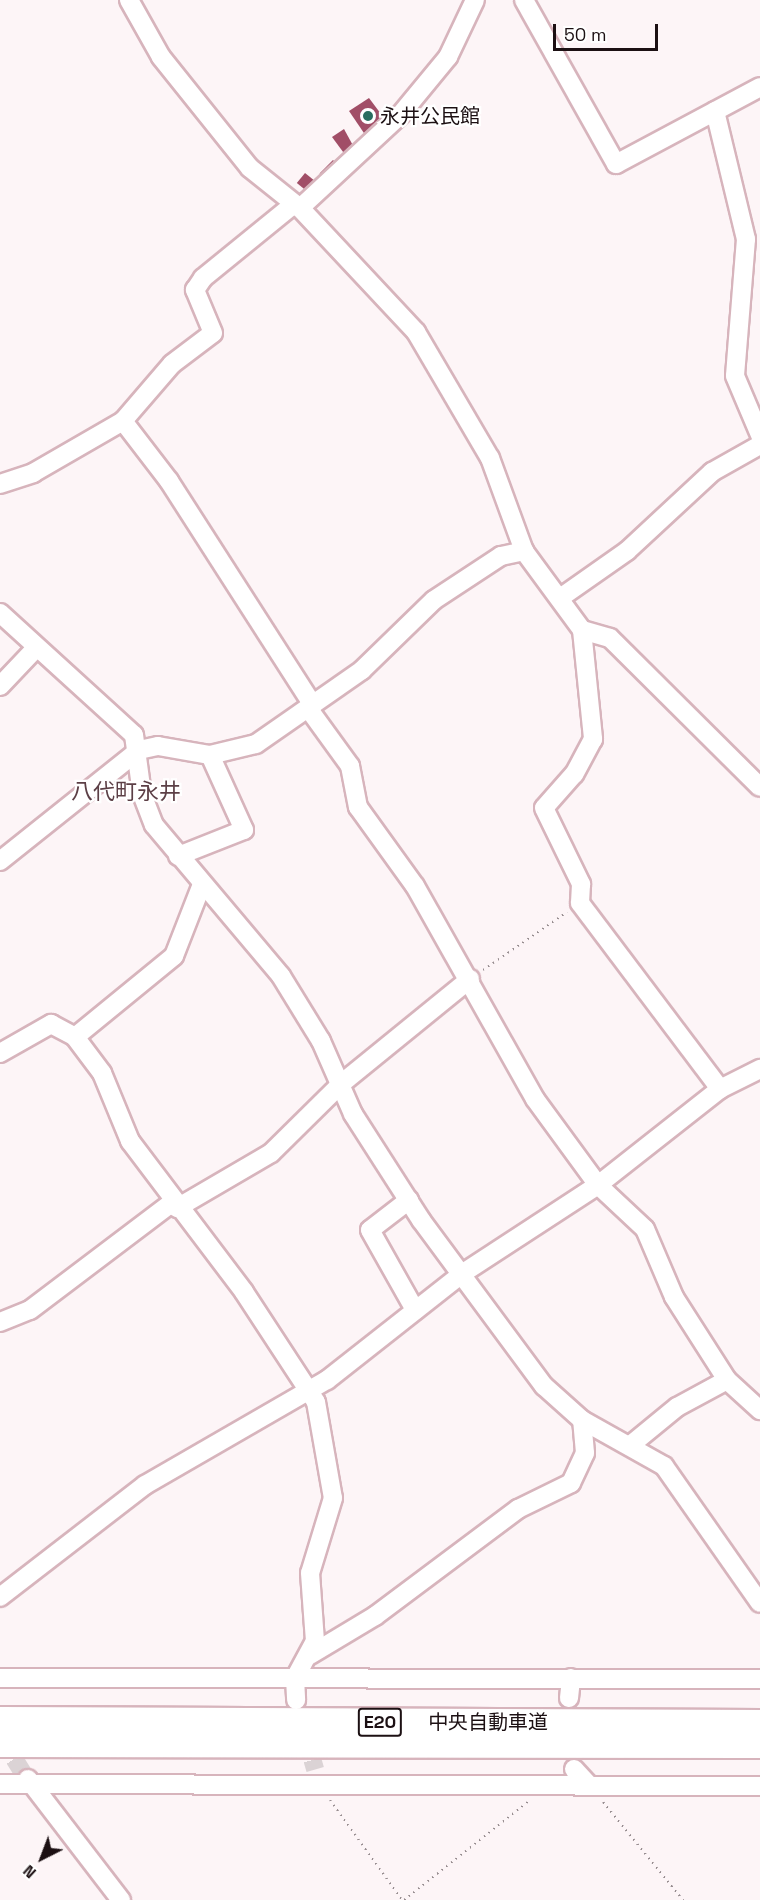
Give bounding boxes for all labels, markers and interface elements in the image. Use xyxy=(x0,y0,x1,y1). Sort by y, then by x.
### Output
scale bar xyxy=(556,12,661,50)
text: 50 m xyxy=(564,23,606,46)
place label: 永井公民館 xyxy=(380,104,480,128)
marker: 永井公民館 xyxy=(361,109,375,123)
district label: 八代町永井 xyxy=(71,779,181,805)
road number: E20 xyxy=(358,1707,403,1737)
street label: 中央自動車道 xyxy=(428,1710,548,1734)
north arrow xyxy=(12,1828,72,1888)
text: N xyxy=(19,1860,41,1883)

